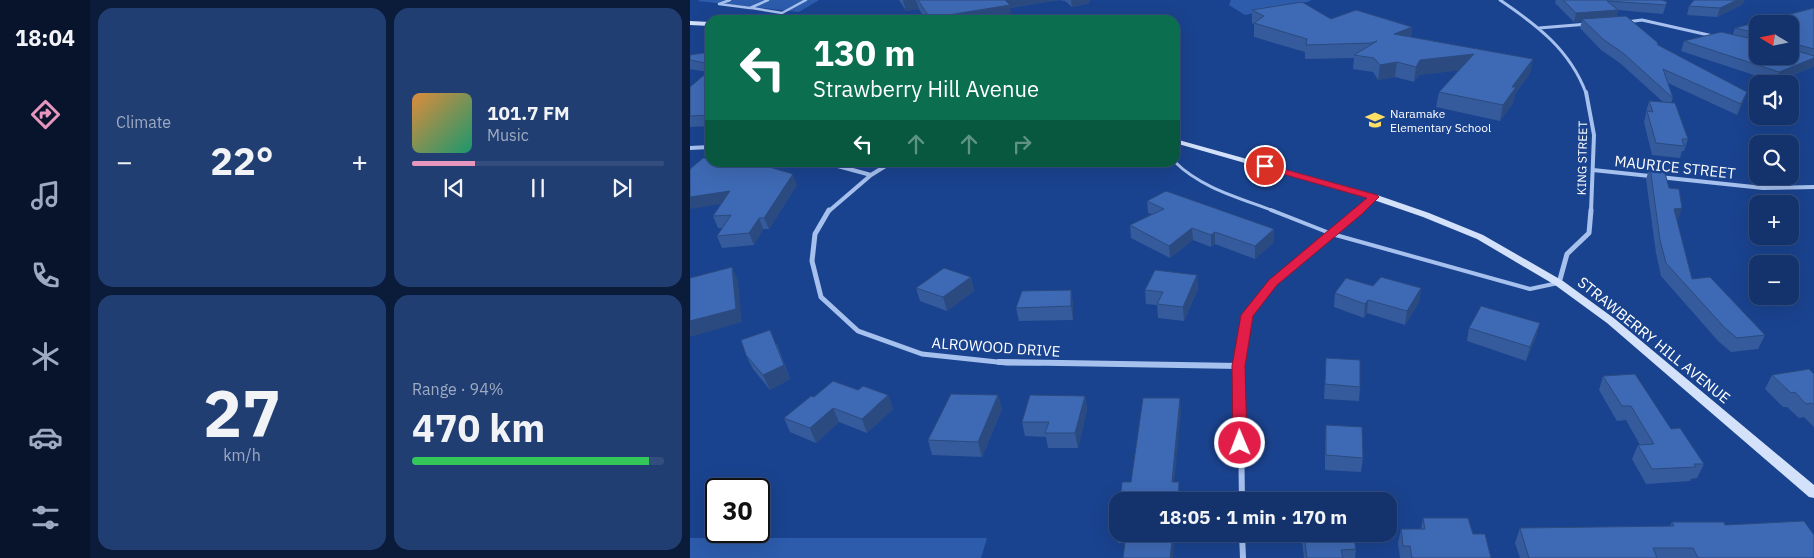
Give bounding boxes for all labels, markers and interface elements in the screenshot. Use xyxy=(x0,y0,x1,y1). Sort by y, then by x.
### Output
north arrow xyxy=(1749,15,1799,65)
map controls xyxy=(1749,15,1799,305)
text: 18:04 xyxy=(15,23,75,52)
text: 130 m xyxy=(813,30,916,76)
icon: left xyxy=(730,35,795,100)
text: Strawberry Hill Avenue xyxy=(813,74,1039,103)
button: sound xyxy=(1749,75,1799,125)
icon: directions xyxy=(28,97,63,132)
text: 101.7 FM xyxy=(487,101,570,125)
place label: Naramake Elementary School xyxy=(1390,106,1491,135)
school or university icon: Naramake Elementary School xyxy=(1364,109,1386,131)
text: Climate xyxy=(116,112,171,132)
street label: KING STREET xyxy=(1574,121,1590,195)
text: Music xyxy=(487,125,529,145)
icon: left xyxy=(849,130,877,158)
icon: ahead xyxy=(902,130,930,158)
icon: ahead xyxy=(955,130,983,158)
icon: right xyxy=(1008,130,1036,158)
button: search xyxy=(1749,135,1799,185)
text: 22° xyxy=(210,136,274,185)
text: − xyxy=(116,143,133,180)
text: + xyxy=(351,143,368,180)
pin xyxy=(1244,145,1286,187)
street label: MAURICE STREET xyxy=(1613,151,1737,183)
icon: arrive xyxy=(1251,152,1279,180)
icon: previous xyxy=(440,174,468,202)
icon: pause xyxy=(524,174,552,202)
icon: next xyxy=(608,174,636,202)
icon: music xyxy=(28,178,63,213)
button: + xyxy=(1749,195,1799,245)
button: − xyxy=(1749,255,1799,305)
icon: phone xyxy=(28,258,63,293)
street label: STRAWBERRY HILL AVENUE xyxy=(1574,273,1734,407)
street label: ALROWOOD DRIVE xyxy=(931,333,1061,361)
icon: climate xyxy=(28,339,63,374)
text: 27 xyxy=(203,370,281,455)
text: Range · 94% xyxy=(412,379,504,399)
text: 470 km xyxy=(412,403,545,452)
position arrow xyxy=(1213,416,1265,468)
icon: car xyxy=(28,420,63,455)
text: km/h xyxy=(223,445,261,465)
speed limit sign: 30 xyxy=(705,478,770,543)
icon: filters xyxy=(28,500,63,535)
text: 18:05 · 1 min · 170 m xyxy=(1159,505,1347,529)

